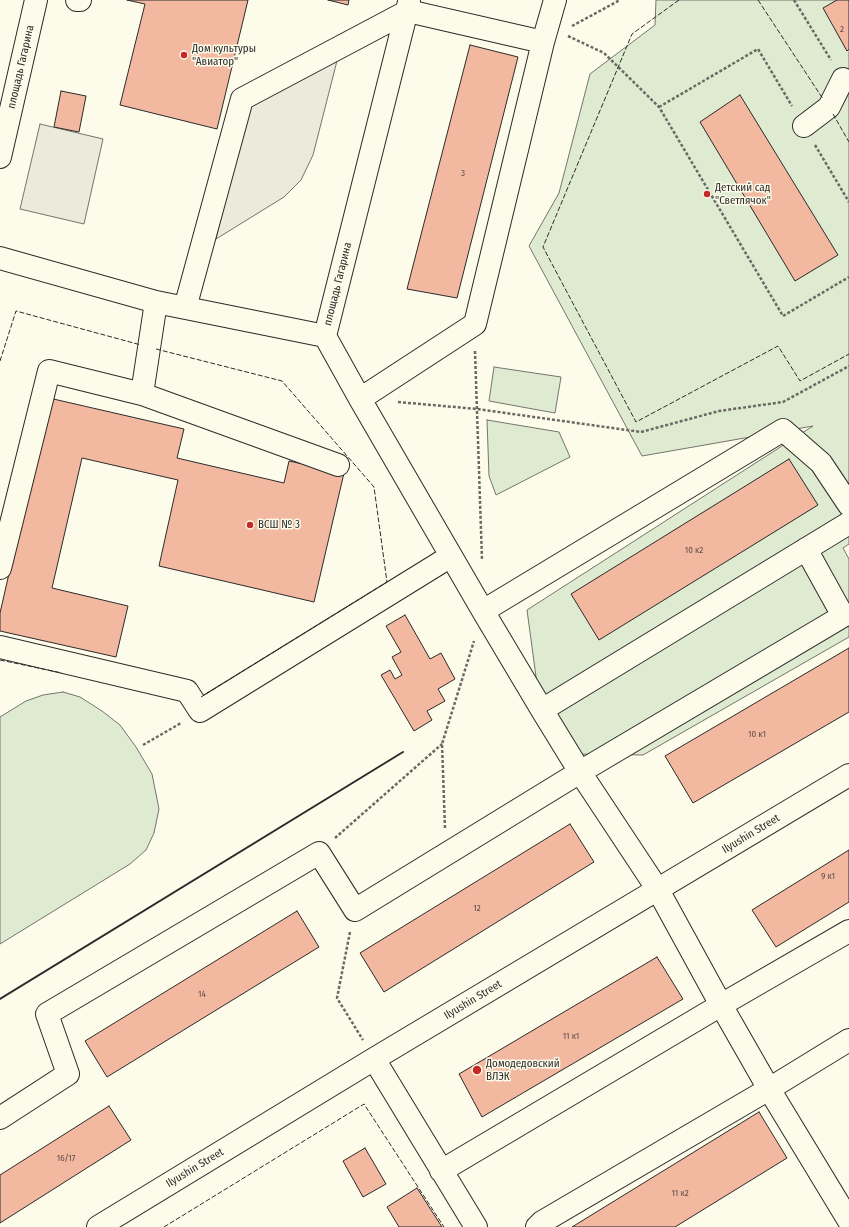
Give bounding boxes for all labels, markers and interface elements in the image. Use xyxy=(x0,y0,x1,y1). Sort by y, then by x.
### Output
street label: площадь Гагарина xyxy=(5,24,37,110)
house number: 2 xyxy=(840,24,844,34)
place label: Дом культуры "Авиатор" xyxy=(192,42,256,68)
marker: Дом культуры "Авиатор" xyxy=(179,50,189,60)
house number: 3 xyxy=(461,168,465,178)
place label: Детский сад "Светлячок" xyxy=(715,181,771,207)
marker: Детский сад "Светлячок" xyxy=(702,189,712,199)
street label: площадь Гагарина xyxy=(321,241,355,327)
place label: ВСШ № 3 xyxy=(258,518,300,532)
marker: ВСШ № 3 xyxy=(245,520,255,530)
house number: 10 к2 xyxy=(685,545,703,555)
house number: 10 к1 xyxy=(748,729,766,739)
street label: Ilyushin Street xyxy=(720,812,782,856)
house number: 9 к1 xyxy=(821,871,835,881)
house number: 12 xyxy=(473,903,481,913)
street label: Ilyushin Street xyxy=(442,978,504,1022)
house number: 14 xyxy=(198,989,206,999)
house number: 11 к1 xyxy=(563,1031,579,1041)
place label: Домодедовский ВЛЭК xyxy=(486,1057,560,1083)
marker: Домодедовский ВЛЭК xyxy=(471,1064,483,1076)
street label: Ilyushin Street xyxy=(164,1146,226,1190)
house number: 16/17 xyxy=(57,1153,75,1163)
house number: 11 к2 xyxy=(671,1188,689,1198)

